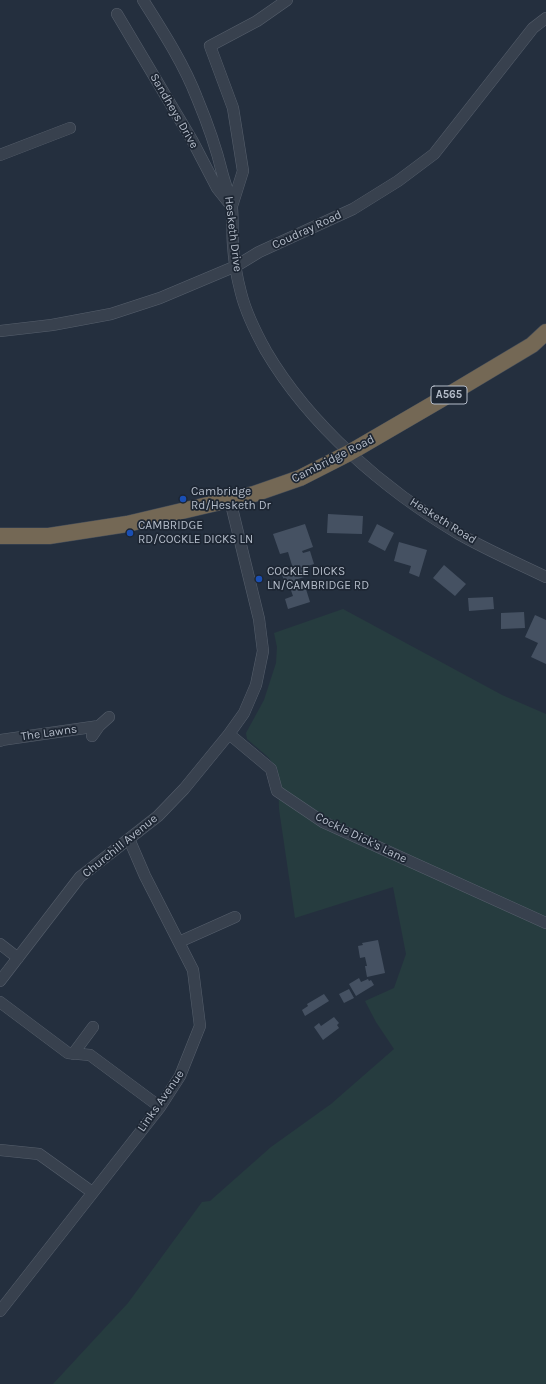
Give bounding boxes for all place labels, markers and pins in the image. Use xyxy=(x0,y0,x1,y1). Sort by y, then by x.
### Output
place label: Cambridge Rd/Hesketh Dr xyxy=(191,485,271,513)
marker: Cambridge Rd/Hesketh Dr xyxy=(178,494,188,504)
place label: CAMBRIDGE RD/COCKLE DICKS LN xyxy=(138,519,253,547)
marker: CAMBRIDGE RD/COCKLE DICKS LN xyxy=(125,528,135,538)
place label: COCKLE DICKS LN/CAMBRIDGE RD xyxy=(267,565,369,593)
marker: COCKLE DICKS LN/CAMBRIDGE RD xyxy=(254,574,264,584)

